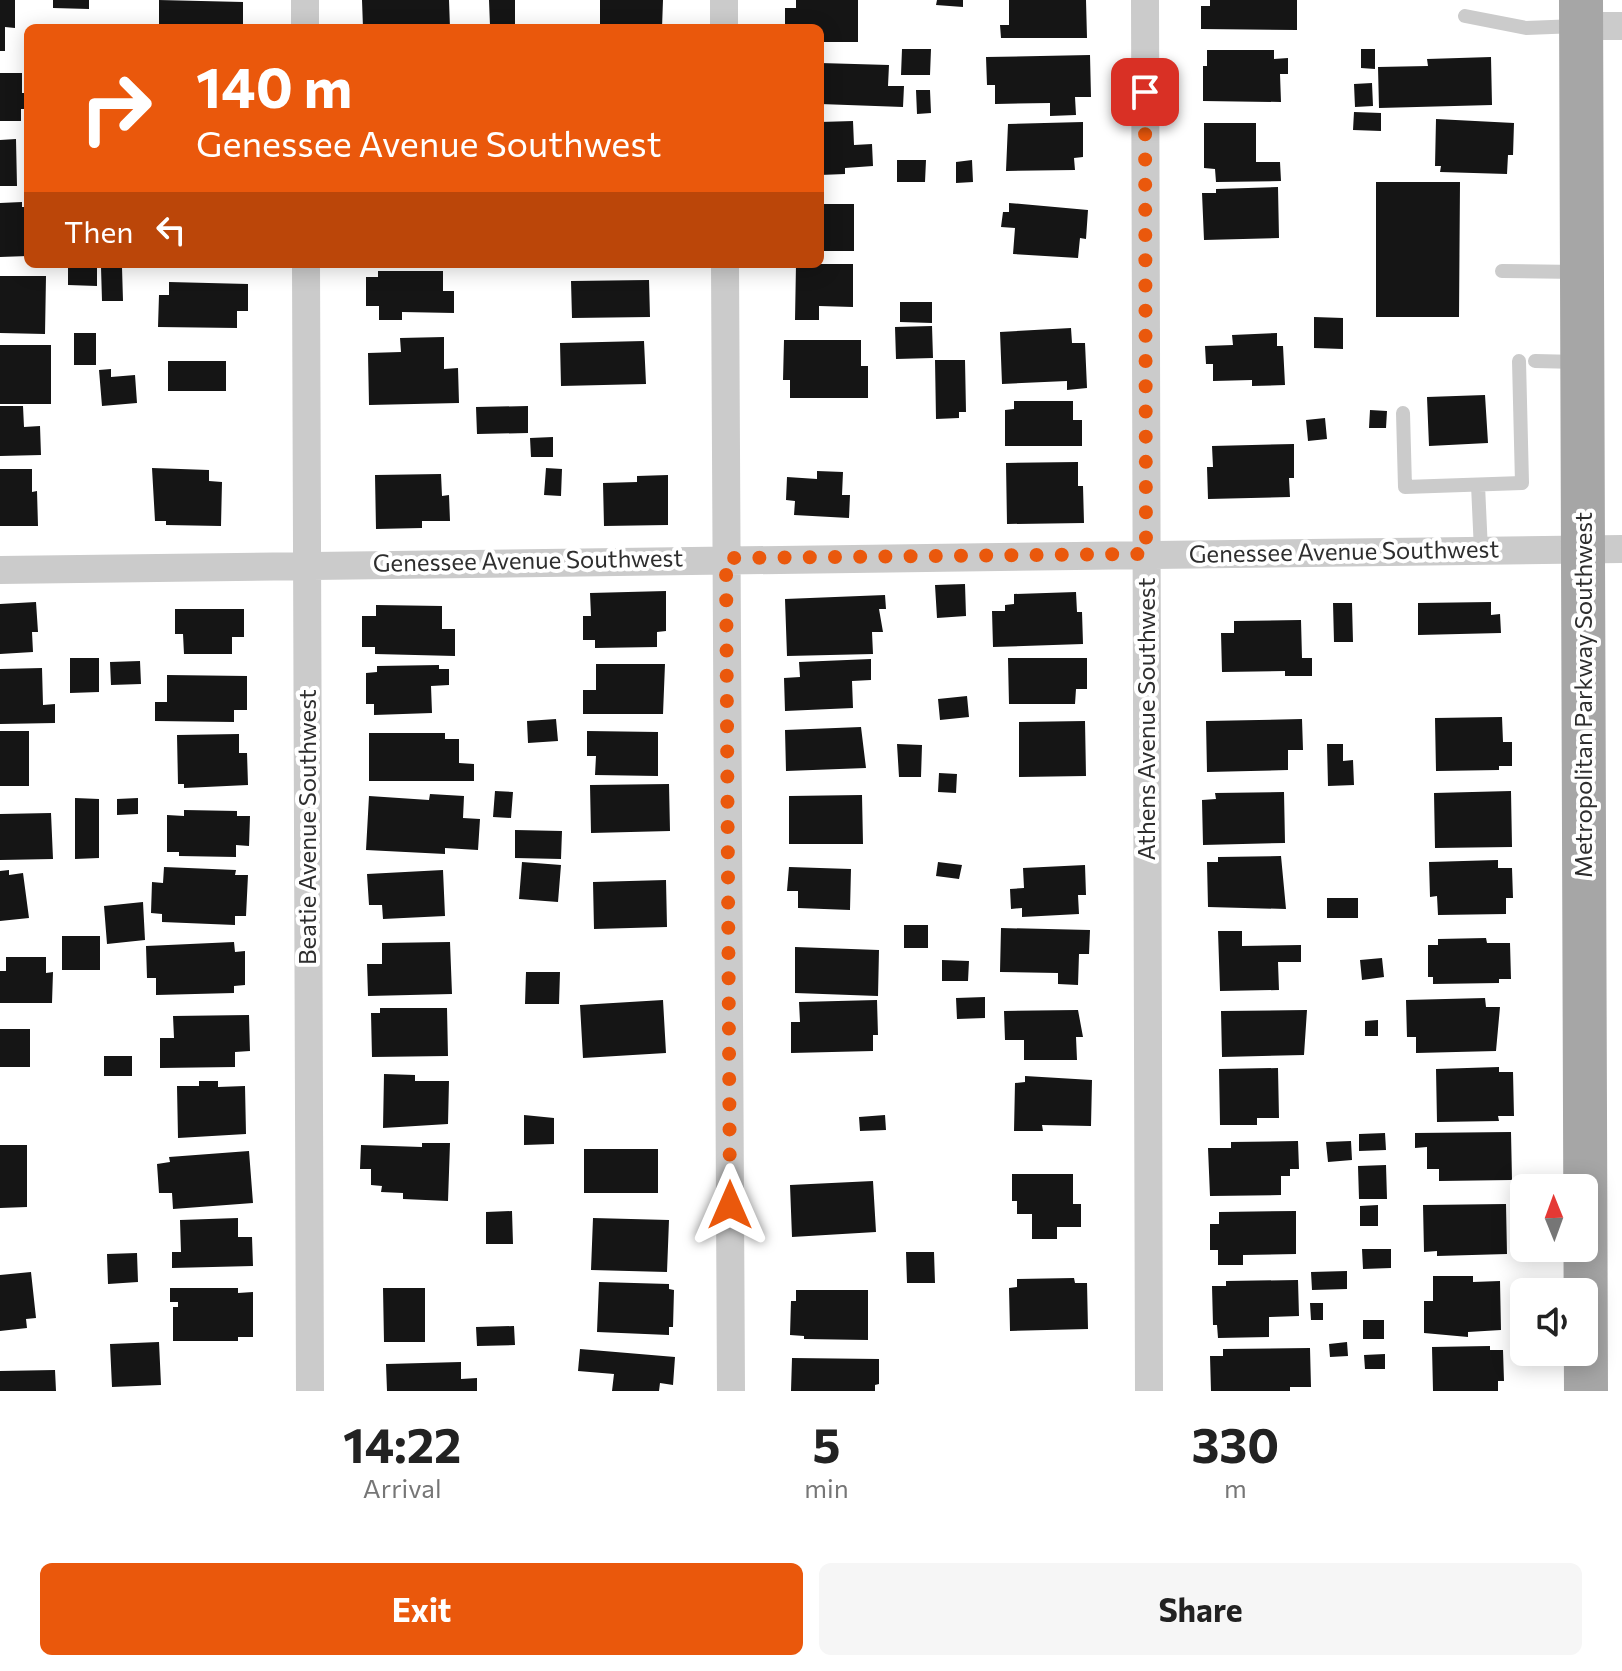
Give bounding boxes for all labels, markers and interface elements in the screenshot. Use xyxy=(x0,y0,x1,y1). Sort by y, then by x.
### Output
text: 140 m xyxy=(196,51,352,120)
icon: right xyxy=(64,56,168,160)
pin xyxy=(1111,58,1179,126)
icon: arrive xyxy=(1123,70,1167,114)
text: Genessee Avenue Southwest xyxy=(196,120,661,164)
icon: left xyxy=(149,208,193,252)
text: Then xyxy=(64,212,133,249)
street label: Metropolitan Parkway Southwest xyxy=(1568,512,1597,878)
street label: Genessee Avenue Southwest xyxy=(1189,533,1499,568)
street label: Genessee Avenue Southwest xyxy=(373,542,683,577)
street label: Athens Avenue Southwest xyxy=(1131,577,1160,861)
street label: Beatie Avenue Southwest xyxy=(292,689,321,965)
position arrow xyxy=(688,1163,772,1247)
north arrow xyxy=(1510,1174,1598,1262)
map controls xyxy=(1510,1174,1598,1366)
button: sound xyxy=(1510,1278,1598,1366)
text: 14:22 xyxy=(343,1414,461,1473)
text: 5 xyxy=(812,1414,840,1473)
text: 330 xyxy=(1192,1414,1279,1473)
text: Arrival xyxy=(363,1472,442,1503)
text: min xyxy=(804,1472,849,1503)
text: m xyxy=(1224,1472,1247,1503)
button: Exit xyxy=(40,1563,803,1655)
button: Share xyxy=(819,1563,1582,1655)

